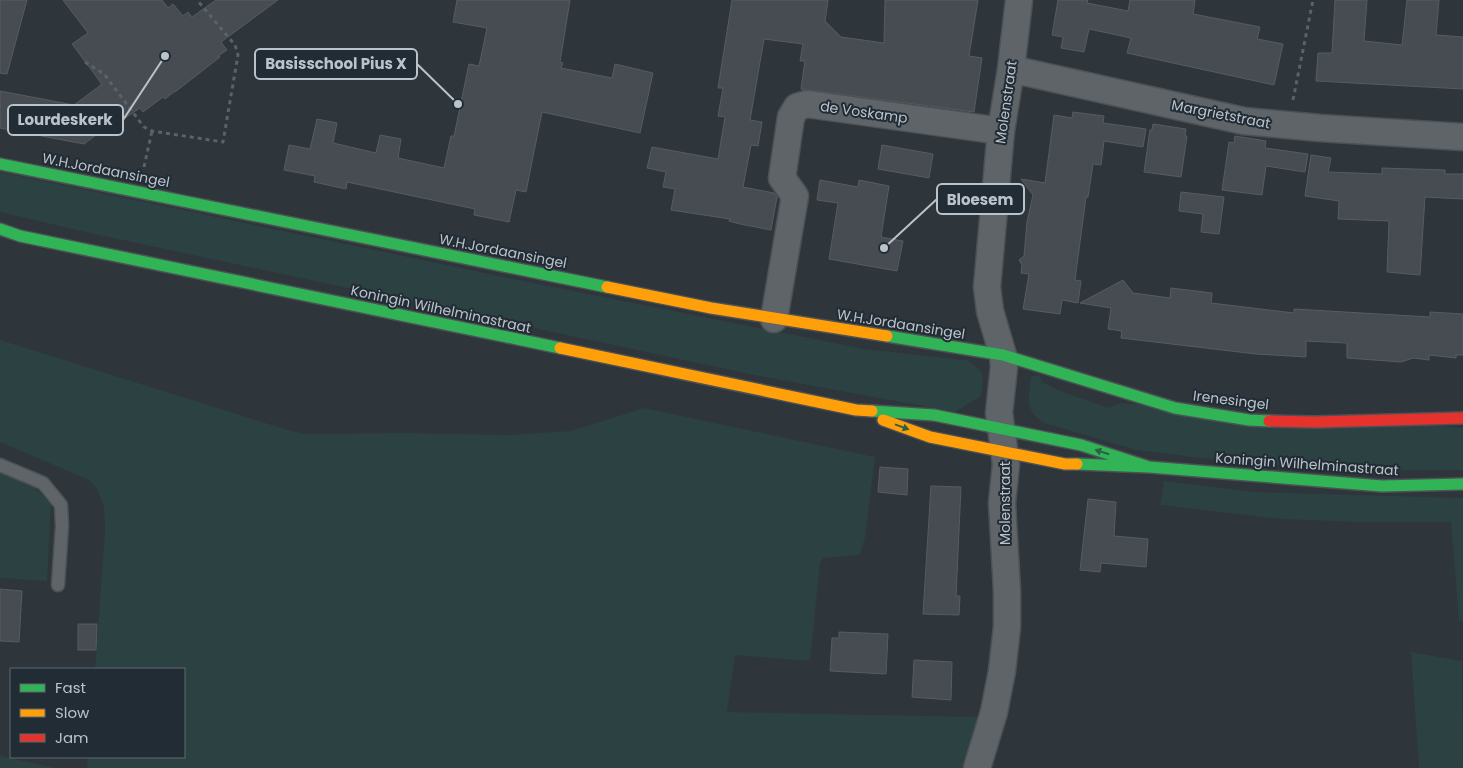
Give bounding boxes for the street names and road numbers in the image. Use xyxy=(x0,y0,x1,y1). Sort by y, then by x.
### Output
street label: Molenstraat xyxy=(990,59,1022,145)
street label: Margrietstraat xyxy=(1170,95,1272,133)
street label: de Voskamp xyxy=(819,96,909,128)
street label: W.H.Jordaansingel xyxy=(41,148,171,192)
street label: W.H.Jordaansingel xyxy=(438,229,568,273)
street label: Koningin Wilhelminastraat xyxy=(349,280,533,338)
street label: W.H.Jordaansingel xyxy=(835,304,967,344)
street label: Irenesingel xyxy=(1192,385,1270,415)
street label: Koningin Wilhelminastraat xyxy=(1215,448,1399,480)
street label: Molenstraat xyxy=(995,461,1015,545)

